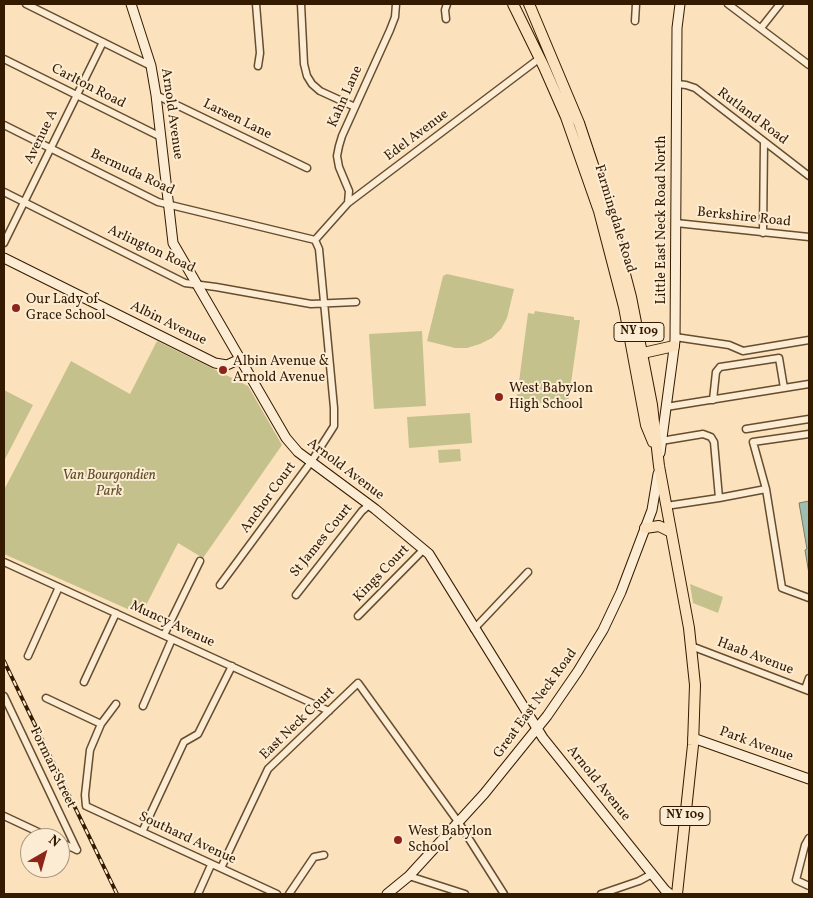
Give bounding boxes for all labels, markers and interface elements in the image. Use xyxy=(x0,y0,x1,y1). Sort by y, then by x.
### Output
street label: Carlton Road xyxy=(48,61,128,113)
street label: Kahn Lane xyxy=(325,64,367,130)
street label: Arnold Avenue xyxy=(156,67,186,161)
street label: Rutland Road xyxy=(713,85,791,149)
street label: Larsen Lane xyxy=(200,96,274,144)
street label: Avenue A xyxy=(22,107,62,167)
street label: Edel Avenue xyxy=(382,107,452,165)
street label: Little East Neck Road North xyxy=(654,135,670,305)
street label: Bermuda Road xyxy=(87,146,177,200)
street label: Farmingdale Road xyxy=(590,163,638,275)
street label: Berkshire Road xyxy=(696,205,792,231)
street label: Arlington Road xyxy=(105,222,197,278)
place label: Our Lady of Grace School xyxy=(26,292,106,324)
street label: Albin Avenue xyxy=(127,298,209,350)
marker: Our Lady of Grace School xyxy=(10,302,22,314)
road number: NY 109 xyxy=(614,322,664,342)
place label: Albin Avenue & Arnold Avenue xyxy=(233,354,329,387)
marker: Albin Avenue & Arnold Avenue xyxy=(217,364,229,376)
place label: West Babylon High School xyxy=(509,381,593,414)
marker: West Babylon High School xyxy=(493,391,505,403)
street label: Arnold Avenue xyxy=(303,436,387,504)
street label: Anchor Court xyxy=(238,459,300,537)
park label: Van Bourgondien Park xyxy=(62,468,156,501)
street label: St James Court xyxy=(287,501,357,581)
street label: Kings Court xyxy=(351,542,413,606)
street label: Muncy Avenue xyxy=(127,598,217,652)
street label: Haab Avenue xyxy=(714,635,796,679)
street label: Great East Neck Road xyxy=(491,646,581,762)
street label: East Neck Court xyxy=(257,684,339,764)
street label: Park Avenue xyxy=(717,724,795,766)
street label: Forman Street xyxy=(25,725,79,811)
street label: Arnold Avenue xyxy=(563,743,633,825)
road number: NY 109 xyxy=(660,806,710,826)
street label: Southard Avenue xyxy=(136,809,238,869)
place label: West Babylon School xyxy=(408,824,492,856)
north arrow xyxy=(20,828,70,878)
text: N xyxy=(44,831,64,852)
marker: West Babylon School xyxy=(392,834,404,846)

